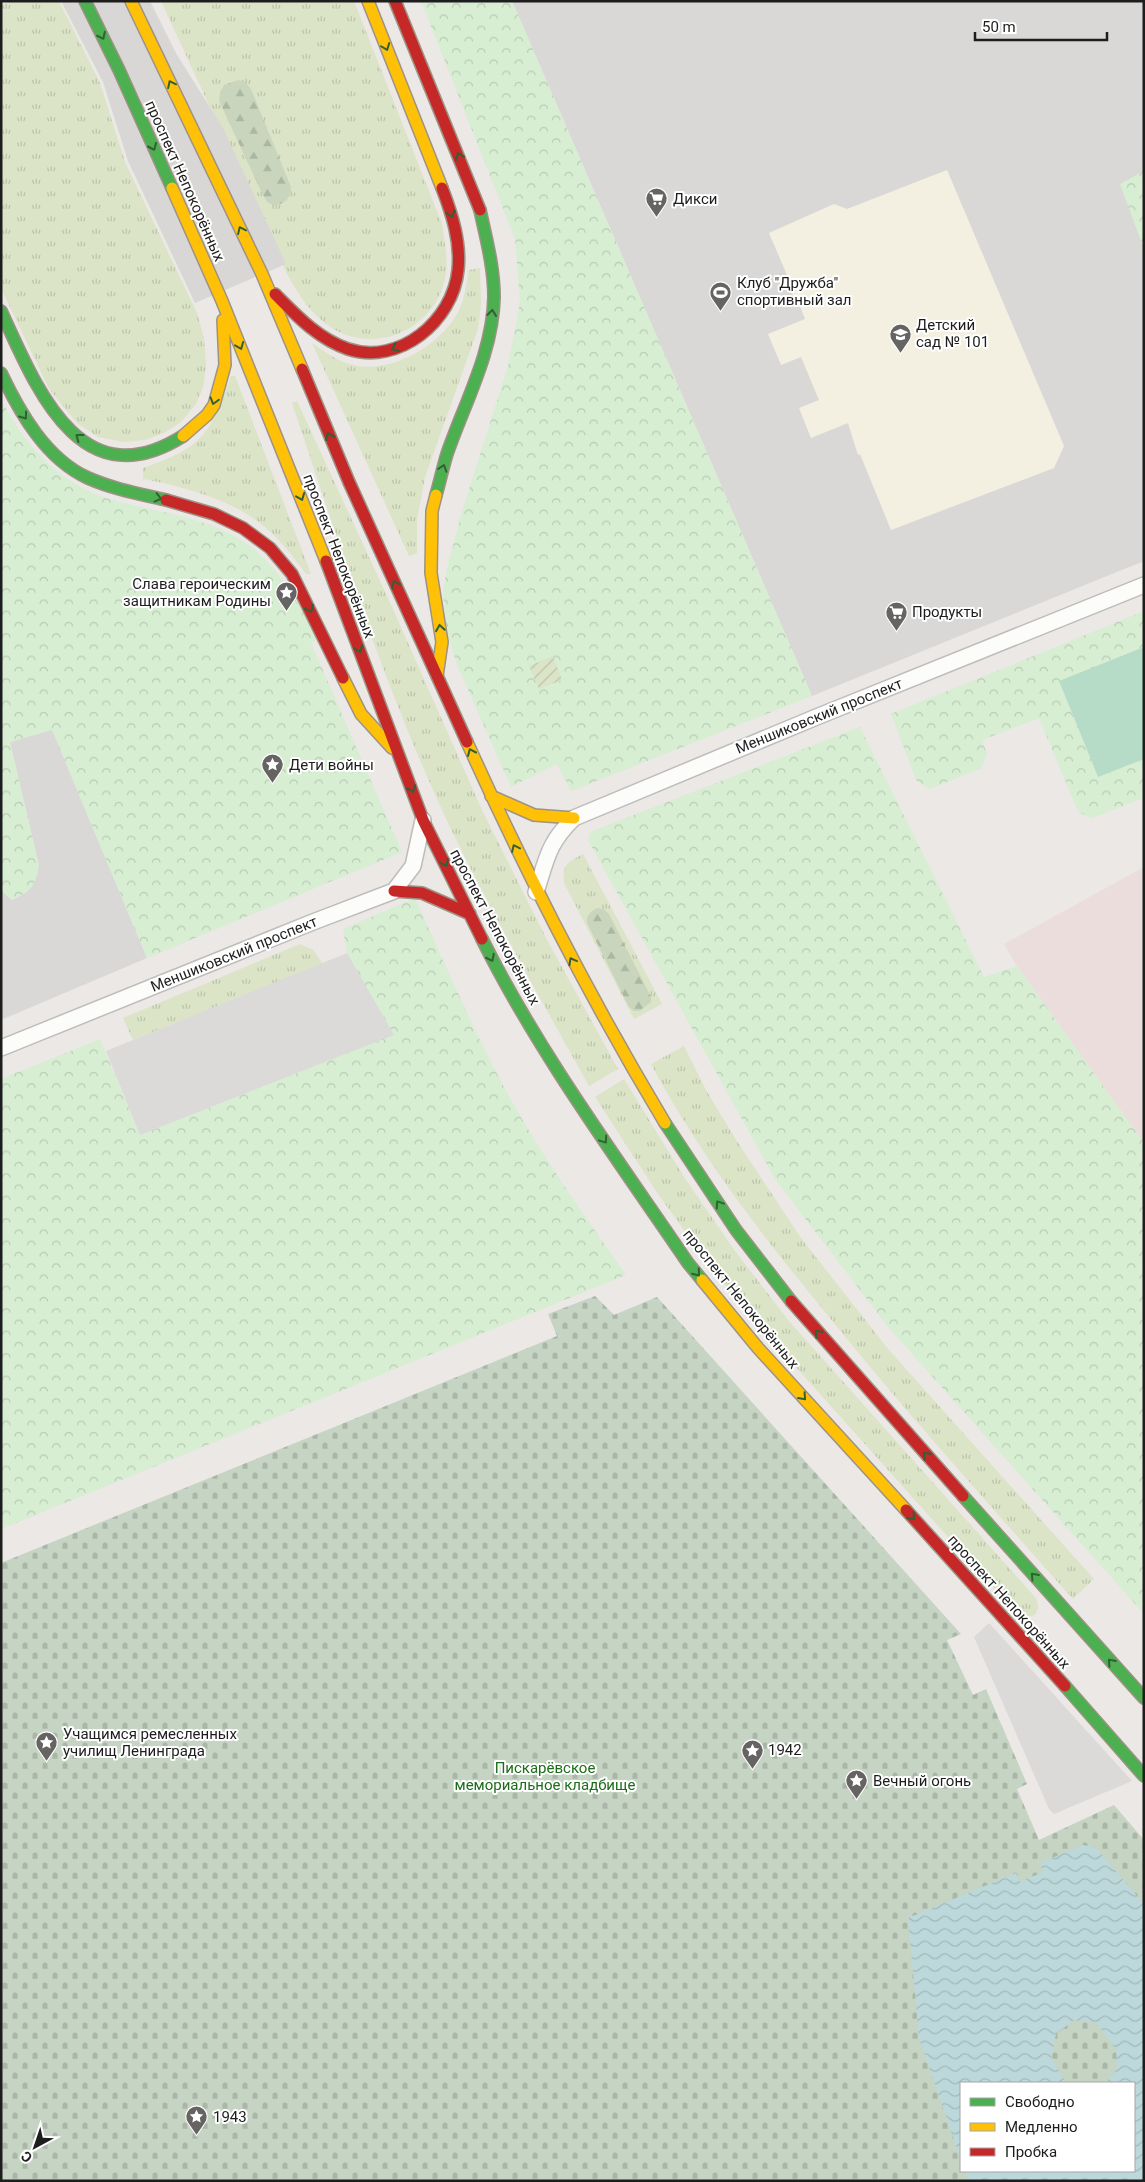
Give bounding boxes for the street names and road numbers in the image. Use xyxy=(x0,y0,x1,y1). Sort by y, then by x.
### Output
street label: проспект Непокорённых xyxy=(141,98,229,265)
street label: проспект Непокорённых xyxy=(299,471,379,641)
street label: Меншиковский проспект xyxy=(733,674,905,758)
street label: проспект Непокорённых xyxy=(446,846,544,1009)
street label: Меншиковский проспект xyxy=(148,912,320,996)
street label: проспект Непокорённых xyxy=(679,1226,803,1373)
street label: проспект Непокорённых xyxy=(944,1531,1074,1673)

